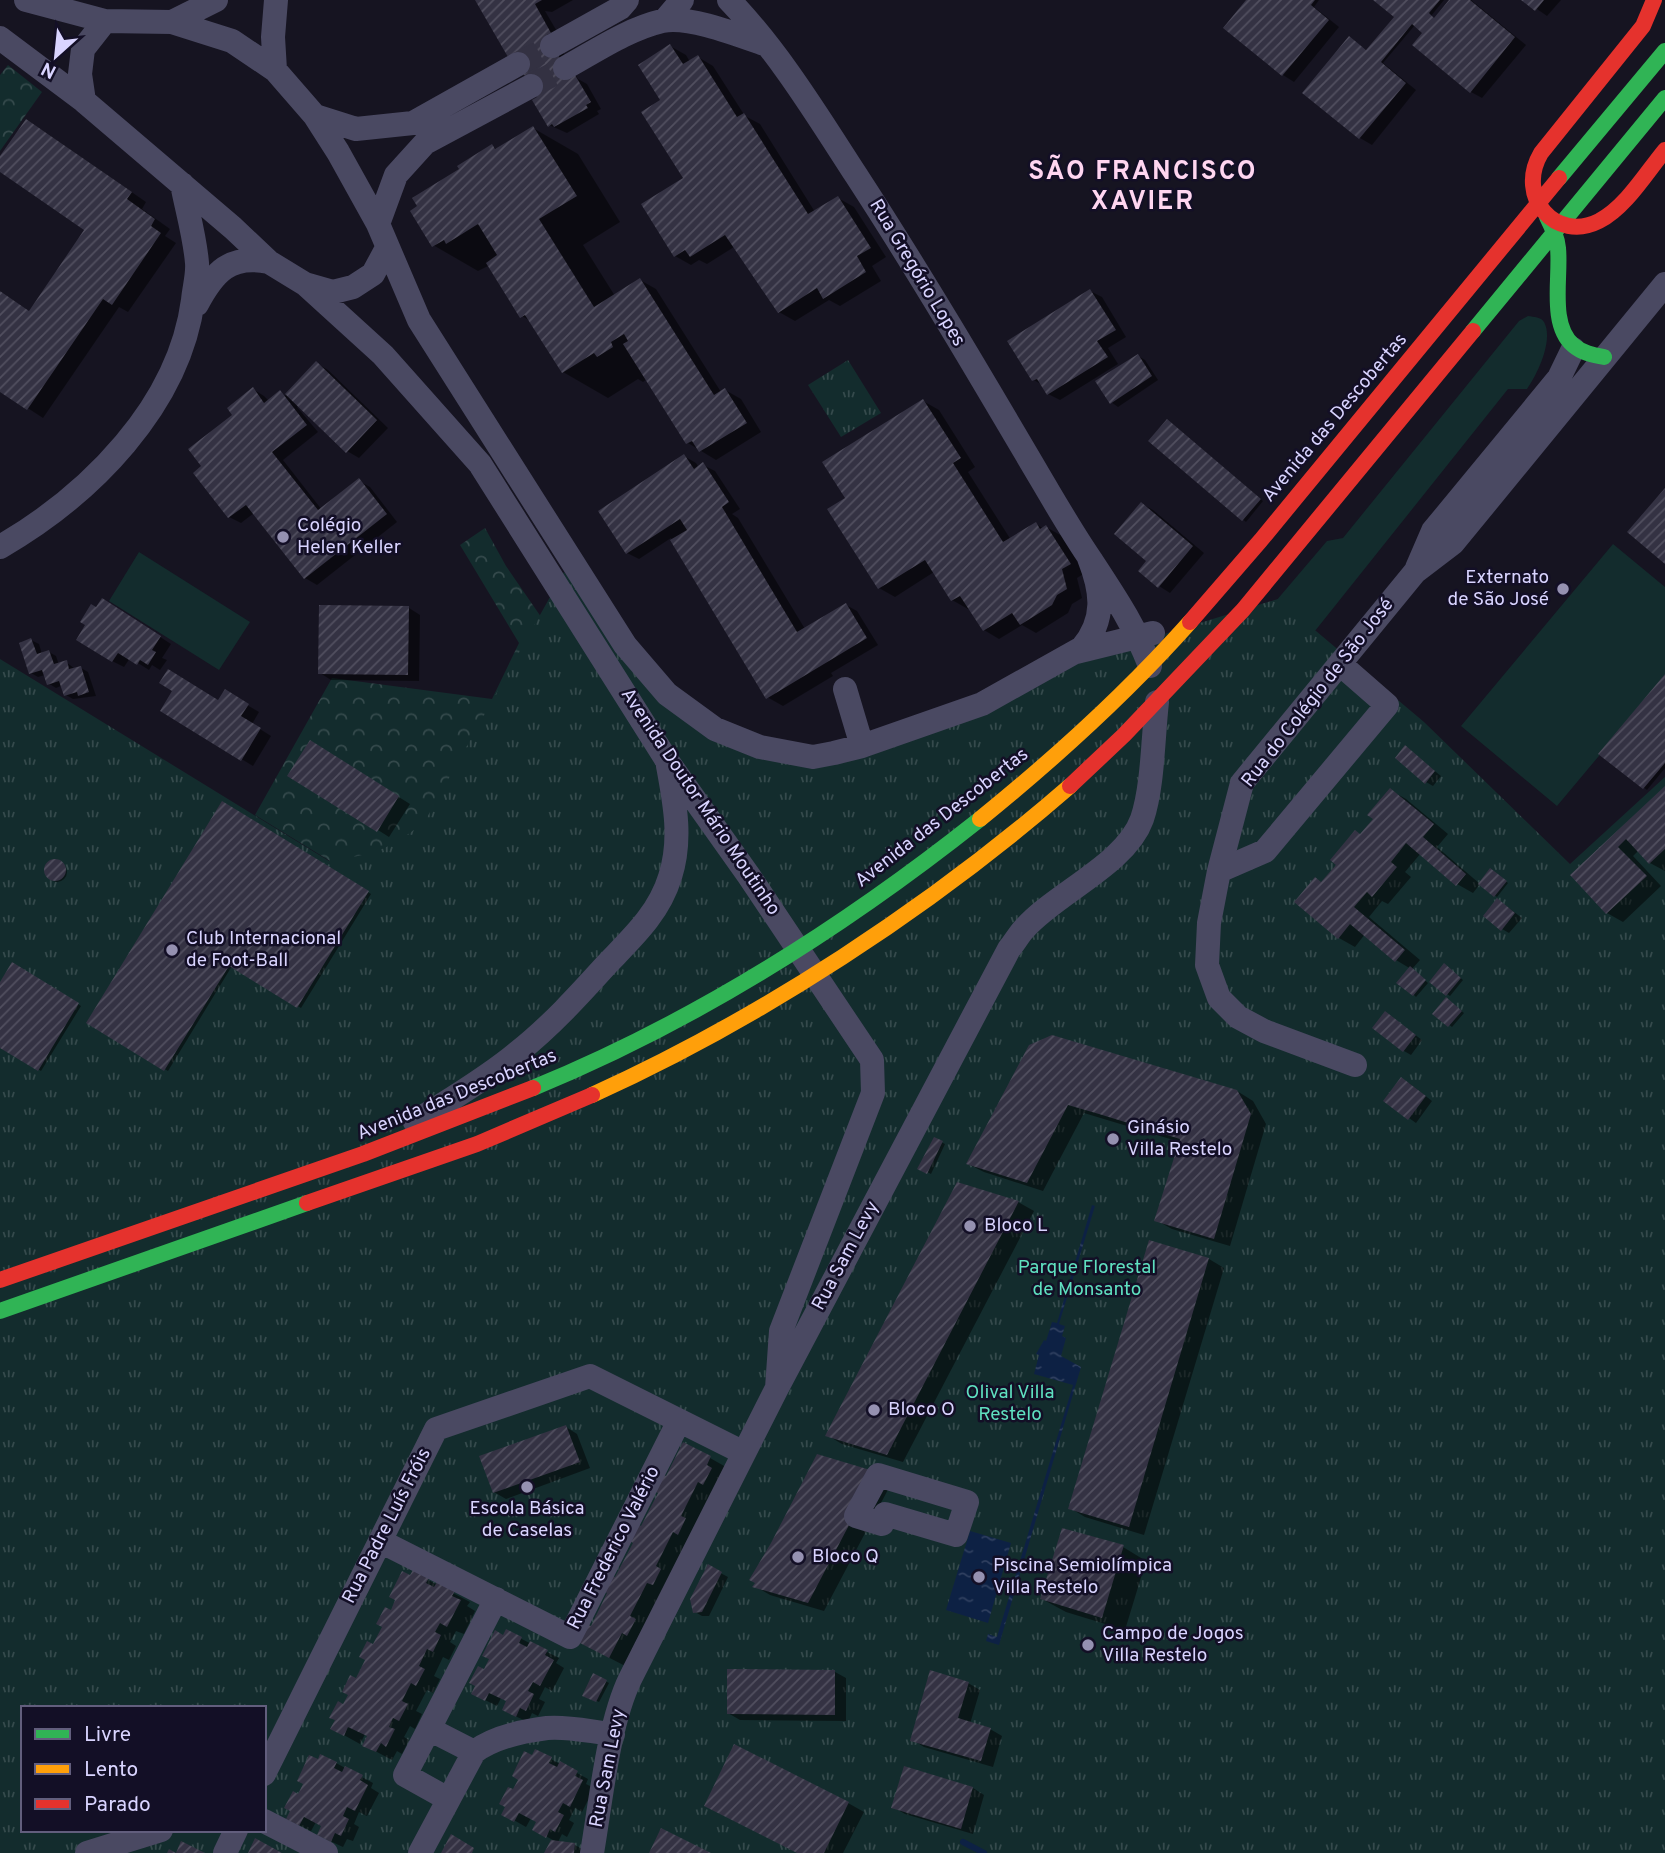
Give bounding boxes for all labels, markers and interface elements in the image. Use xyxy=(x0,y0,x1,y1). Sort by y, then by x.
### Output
north arrow xyxy=(21,21,91,91)
text: N xyxy=(38,56,61,83)
district label: SÃO FRANCISCO XAVIER xyxy=(1028,154,1258,219)
street label: Rua Gregório Lopes xyxy=(864,195,970,351)
street label: Avenida das Descobertas xyxy=(1257,329,1413,507)
place label: Colégio Helen Keller xyxy=(297,514,402,560)
marker: Colégio Helen Keller xyxy=(275,529,291,545)
place label: Externato de São José xyxy=(1447,566,1549,612)
marker: Externato de São José xyxy=(1555,581,1571,597)
street label: Rua do Colégio de São José xyxy=(1237,594,1399,792)
street label: Avenida Doutor Mário Moutinho xyxy=(615,684,785,920)
street label: Avenida das Descobertas xyxy=(851,743,1033,893)
place label: Club Internacional de Foot-Ball xyxy=(186,927,341,973)
marker: Club Internacional de Foot-Ball xyxy=(164,942,180,958)
street label: Avenida das Descobertas xyxy=(354,1044,560,1146)
place label: Ginásio Villa Restelo xyxy=(1127,1116,1232,1162)
marker: Ginásio Villa Restelo xyxy=(1105,1131,1121,1147)
street label: Rua Sam Levy xyxy=(807,1197,885,1315)
place label: Bloco L xyxy=(984,1214,1048,1238)
marker: Bloco L xyxy=(962,1218,978,1234)
park label: Parque Florestal de Monsanto xyxy=(1018,1256,1156,1302)
park label: Olival Villa Restelo xyxy=(966,1381,1054,1427)
place label: Bloco O xyxy=(888,1398,955,1422)
marker: Bloco O xyxy=(866,1402,882,1418)
street label: Rua Padre Luís Fróis xyxy=(337,1444,437,1608)
street label: Rua Frederico Valério xyxy=(562,1462,666,1634)
marker: Escola Básica de Caselas xyxy=(519,1479,535,1495)
place label: Escola Básica de Caselas xyxy=(470,1497,584,1543)
place label: Bloco Q xyxy=(812,1545,879,1569)
marker: Bloco Q xyxy=(790,1549,806,1565)
place label: Piscina Semiolímpica Villa Restelo xyxy=(993,1554,1172,1600)
marker: Piscina Semiolímpica Villa Restelo xyxy=(971,1569,987,1585)
place label: Campo de Jogos Villa Restelo xyxy=(1102,1622,1244,1668)
marker: Campo de Jogos Villa Restelo xyxy=(1080,1637,1096,1653)
legend xyxy=(21,1706,266,1832)
street label: Rua Sam Levy xyxy=(585,1707,631,1829)
text: Livre xyxy=(84,1722,131,1749)
text: Lento xyxy=(84,1757,138,1784)
text: Parado xyxy=(84,1792,151,1819)

